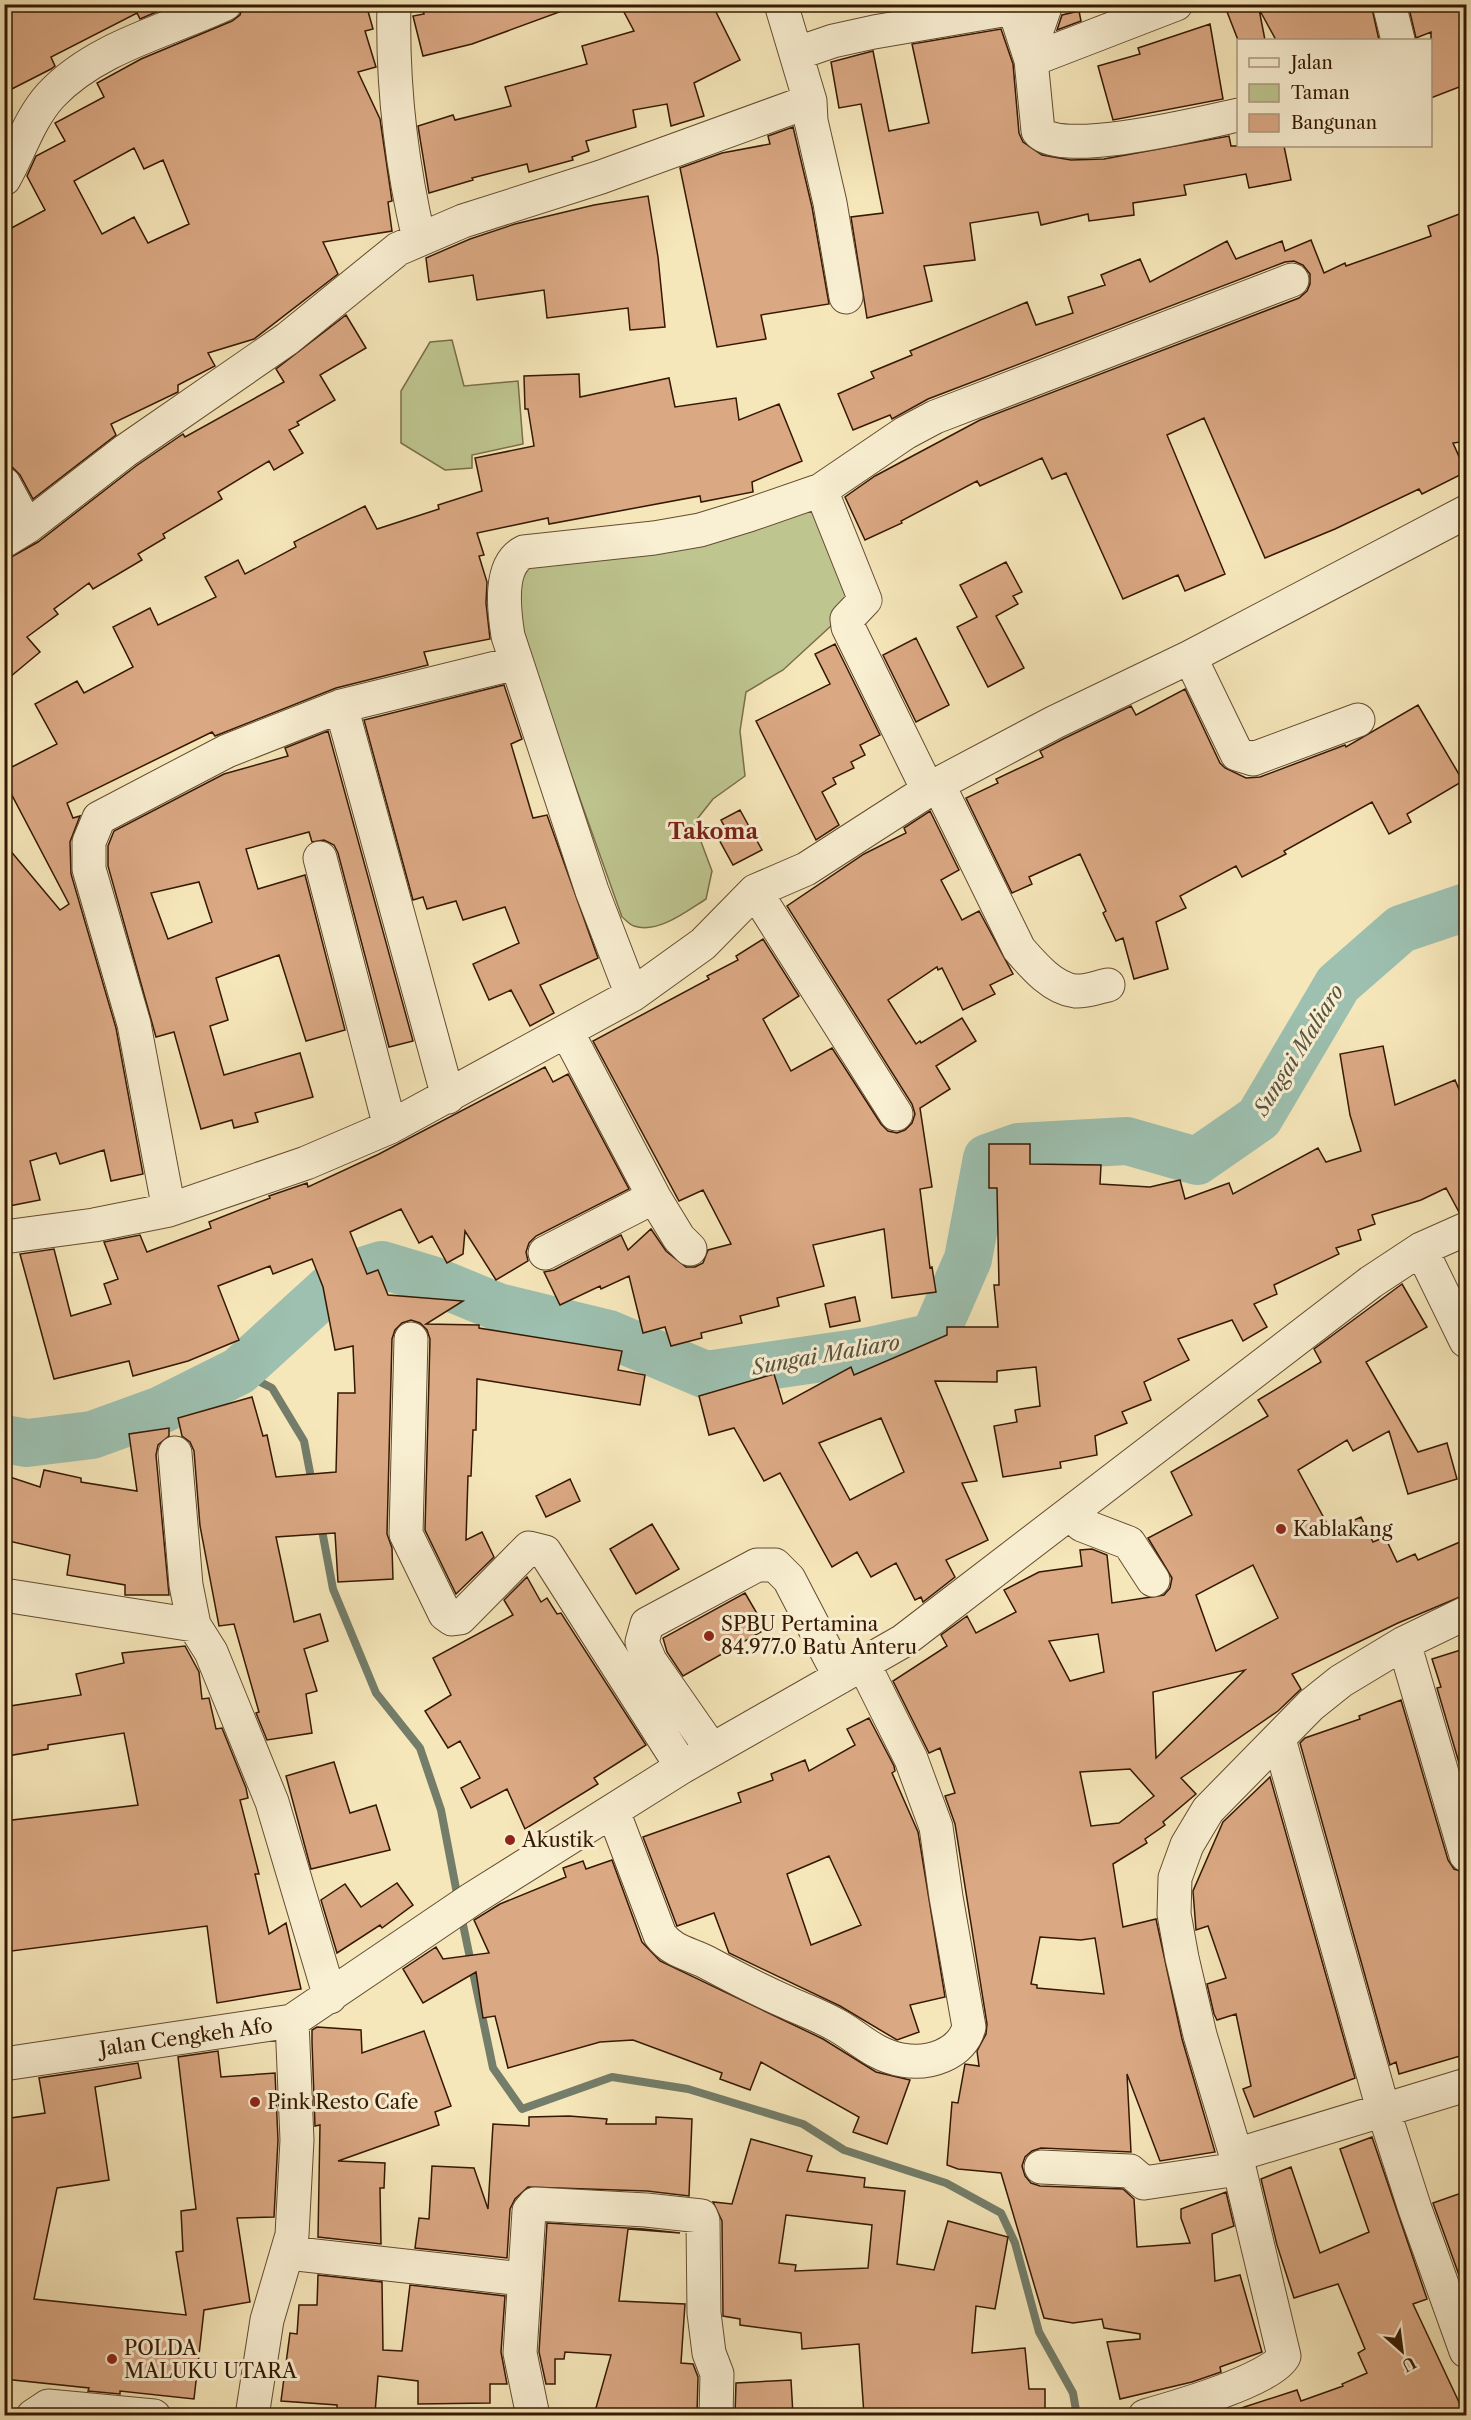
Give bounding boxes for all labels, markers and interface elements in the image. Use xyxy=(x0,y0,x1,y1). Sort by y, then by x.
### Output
legend xyxy=(1237,39,1432,147)
text: Jalan xyxy=(1288,52,1333,74)
text: Taman xyxy=(1291,82,1350,104)
text: Bangunan xyxy=(1291,112,1377,134)
district label: Takoma xyxy=(668,818,758,845)
water label: Sungai Maliaro xyxy=(1247,979,1349,1121)
water label: Sungai Maliaro xyxy=(748,1329,902,1380)
place label: Kablakang xyxy=(1293,1517,1393,1541)
marker: Kablakang xyxy=(1274,1522,1288,1536)
place label: SPBU Pertamina 84.977.0 Batu Anteru xyxy=(721,1612,917,1659)
marker: SPBU Pertamina 84.977.0 Batu Anteru xyxy=(702,1629,716,1643)
place label: Akustik xyxy=(521,1828,595,1852)
marker: Akustik xyxy=(503,1833,517,1847)
street label: Jalan Cengkeh Afo xyxy=(95,2013,274,2061)
place label: Pink Resto Cafe xyxy=(267,2090,418,2114)
marker: Pink Resto Cafe xyxy=(248,2095,262,2109)
north arrow xyxy=(1372,2321,1432,2381)
place label: POLDA MALUKU UTARA xyxy=(124,2336,298,2383)
marker: POLDA MALUKU UTARA xyxy=(105,2352,119,2366)
text: U xyxy=(1399,2352,1419,2376)

